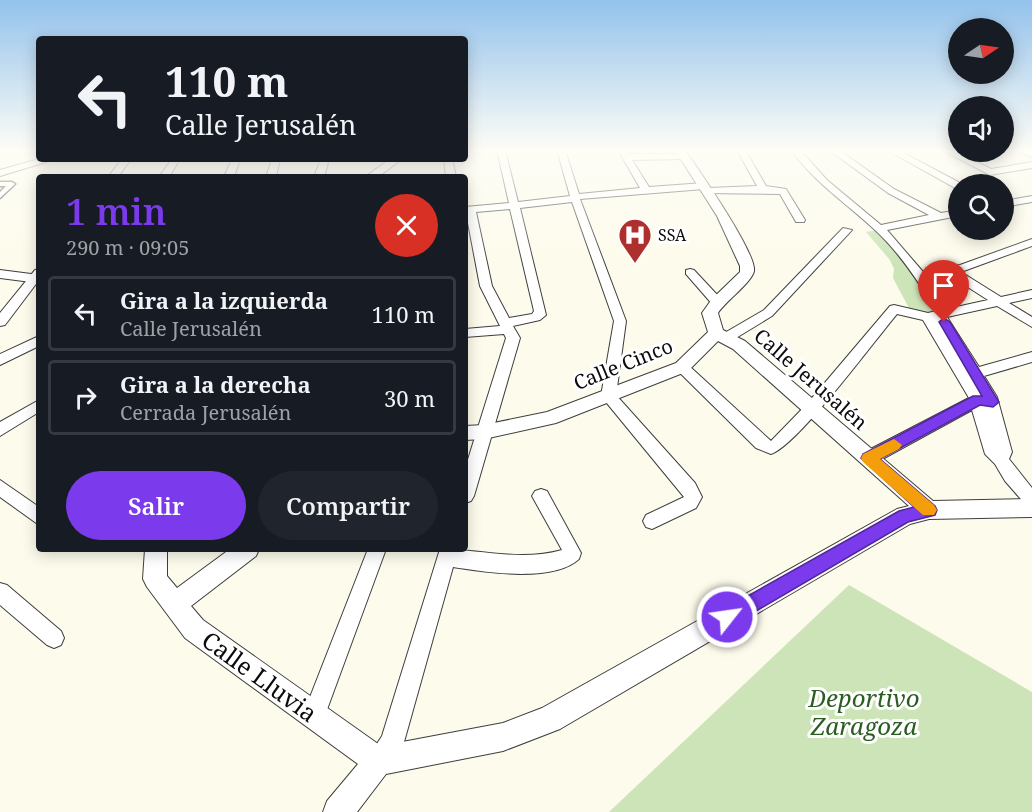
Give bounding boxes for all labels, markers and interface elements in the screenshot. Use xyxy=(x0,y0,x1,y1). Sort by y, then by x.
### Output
north arrow xyxy=(948,18,1014,84)
map controls xyxy=(948,18,1014,240)
text: 110 m xyxy=(165,52,289,109)
icon: left xyxy=(66,60,144,138)
button: sound xyxy=(948,96,1014,162)
text: Calle Jerusalén xyxy=(165,106,357,143)
button: search xyxy=(948,174,1014,240)
text: 1 min xyxy=(66,187,167,236)
button: close xyxy=(375,194,438,257)
hospital icon: SSA xyxy=(617,217,653,264)
place label: SSA xyxy=(658,224,687,246)
text: 290 m · 09:05 xyxy=(66,234,189,261)
pin xyxy=(918,260,969,322)
icon: arrive xyxy=(927,269,960,302)
text: Gira a la izquierda xyxy=(120,285,328,315)
icon: left xyxy=(69,297,102,330)
text: 110 m xyxy=(372,299,435,329)
text: Calle Jerusalén xyxy=(120,315,262,342)
street label: Calle Jerusalén xyxy=(749,322,873,436)
street label: Calle Cinco xyxy=(569,332,677,396)
text: Gira a la derecha xyxy=(120,369,311,399)
icon: right xyxy=(69,381,102,414)
text: 30 m xyxy=(384,383,435,413)
text: Cerrada Jerusalén xyxy=(120,399,291,426)
button: Salir xyxy=(66,471,246,540)
button: Compartir xyxy=(258,471,438,540)
position arrow xyxy=(695,585,759,649)
street label: Calle Lluvia xyxy=(196,623,324,729)
park label: Deportivo Zaragoza xyxy=(808,681,919,742)

